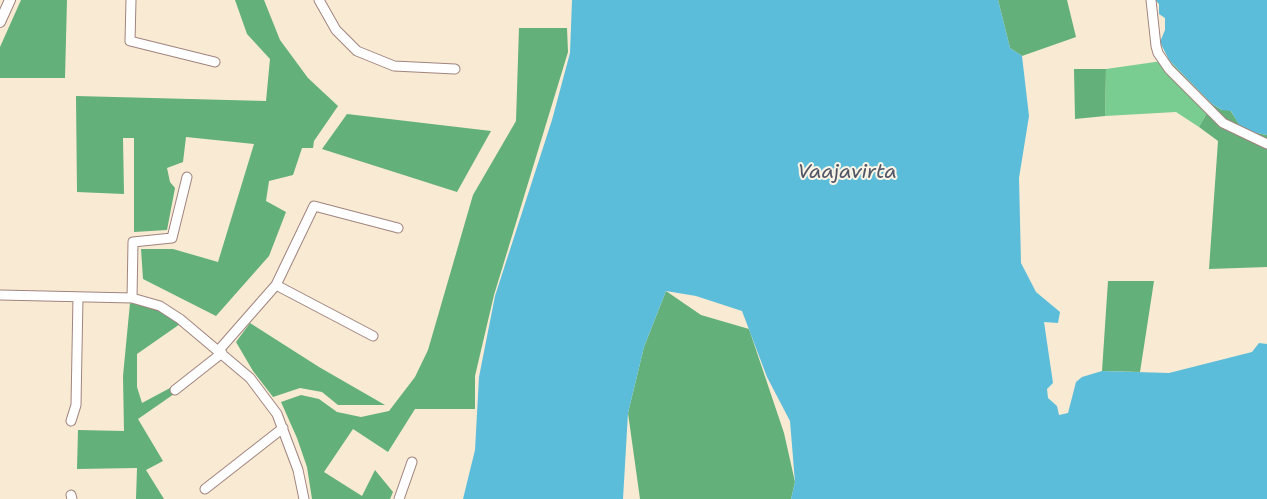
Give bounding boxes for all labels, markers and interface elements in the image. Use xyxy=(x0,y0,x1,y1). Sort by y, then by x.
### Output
water label: Vaajavirta xyxy=(797,161,897,185)

